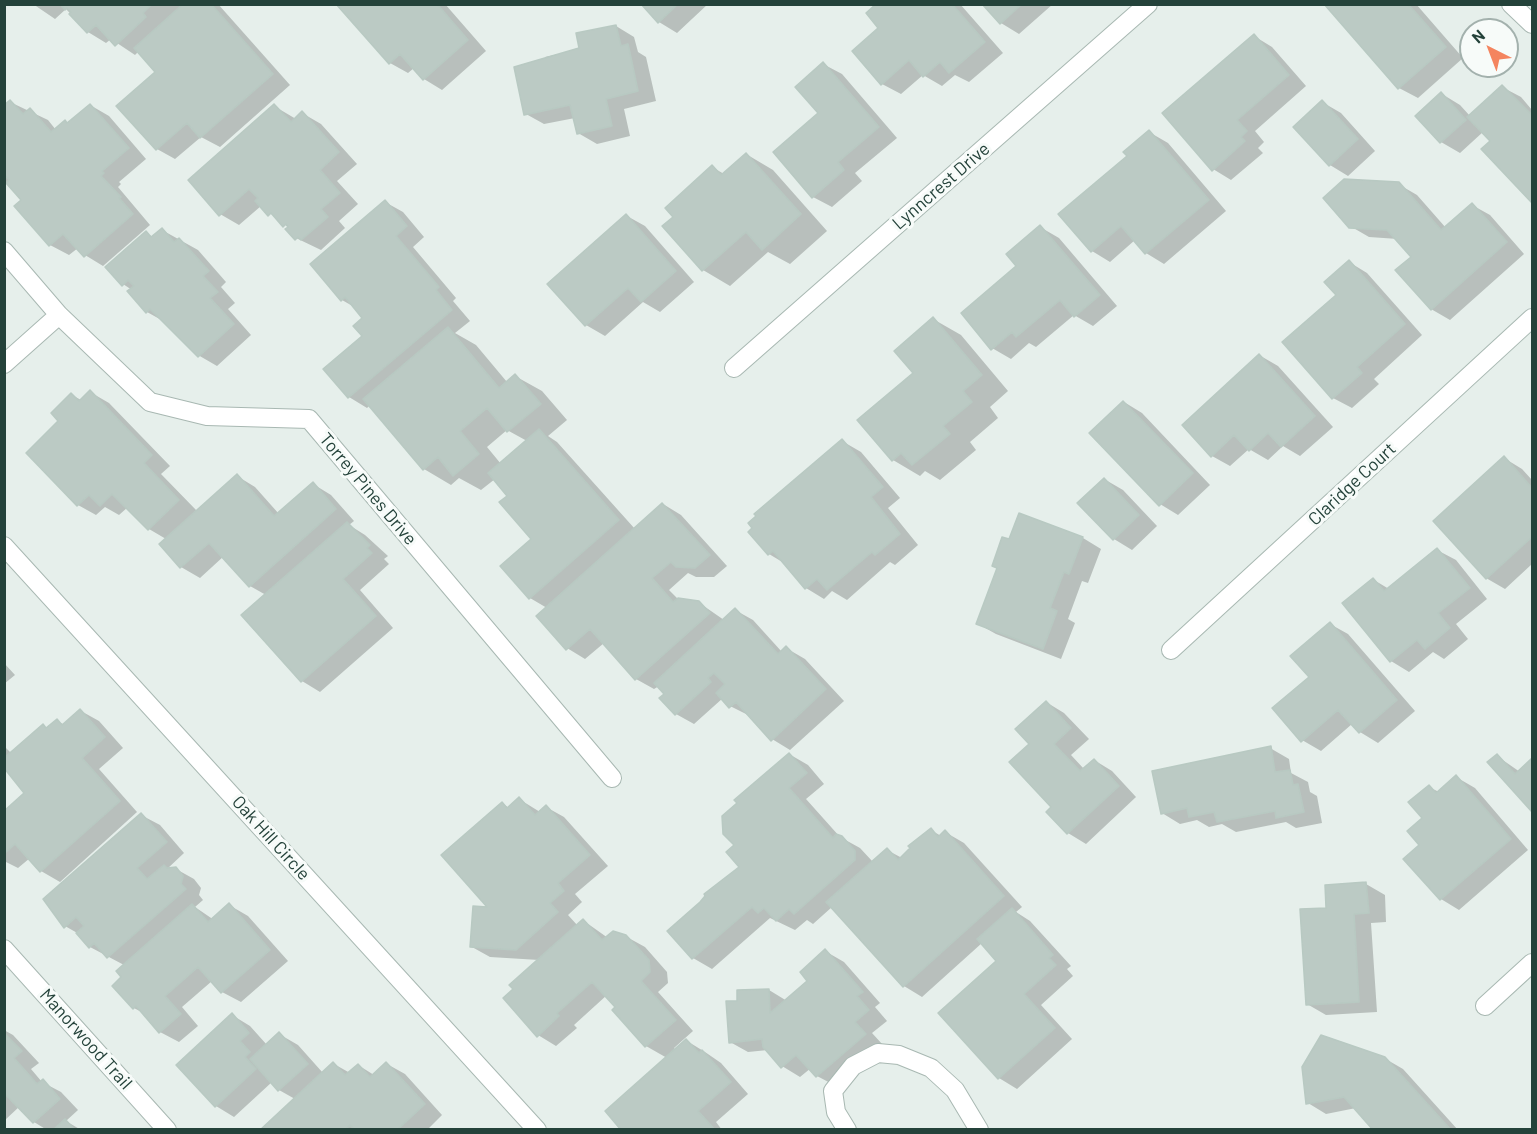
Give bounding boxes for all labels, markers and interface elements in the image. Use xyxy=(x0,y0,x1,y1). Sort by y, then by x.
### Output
north arrow xyxy=(1459,18,1519,78)
text: N xyxy=(1468,25,1488,46)
street label: Lynncrest Drive xyxy=(888,138,994,234)
street label: Torrey Pines Drive xyxy=(315,429,421,549)
street label: Claridge Court xyxy=(1304,438,1400,530)
street label: Oak Hill Circle xyxy=(227,791,315,885)
street label: Manorwood Trail xyxy=(35,984,137,1094)

